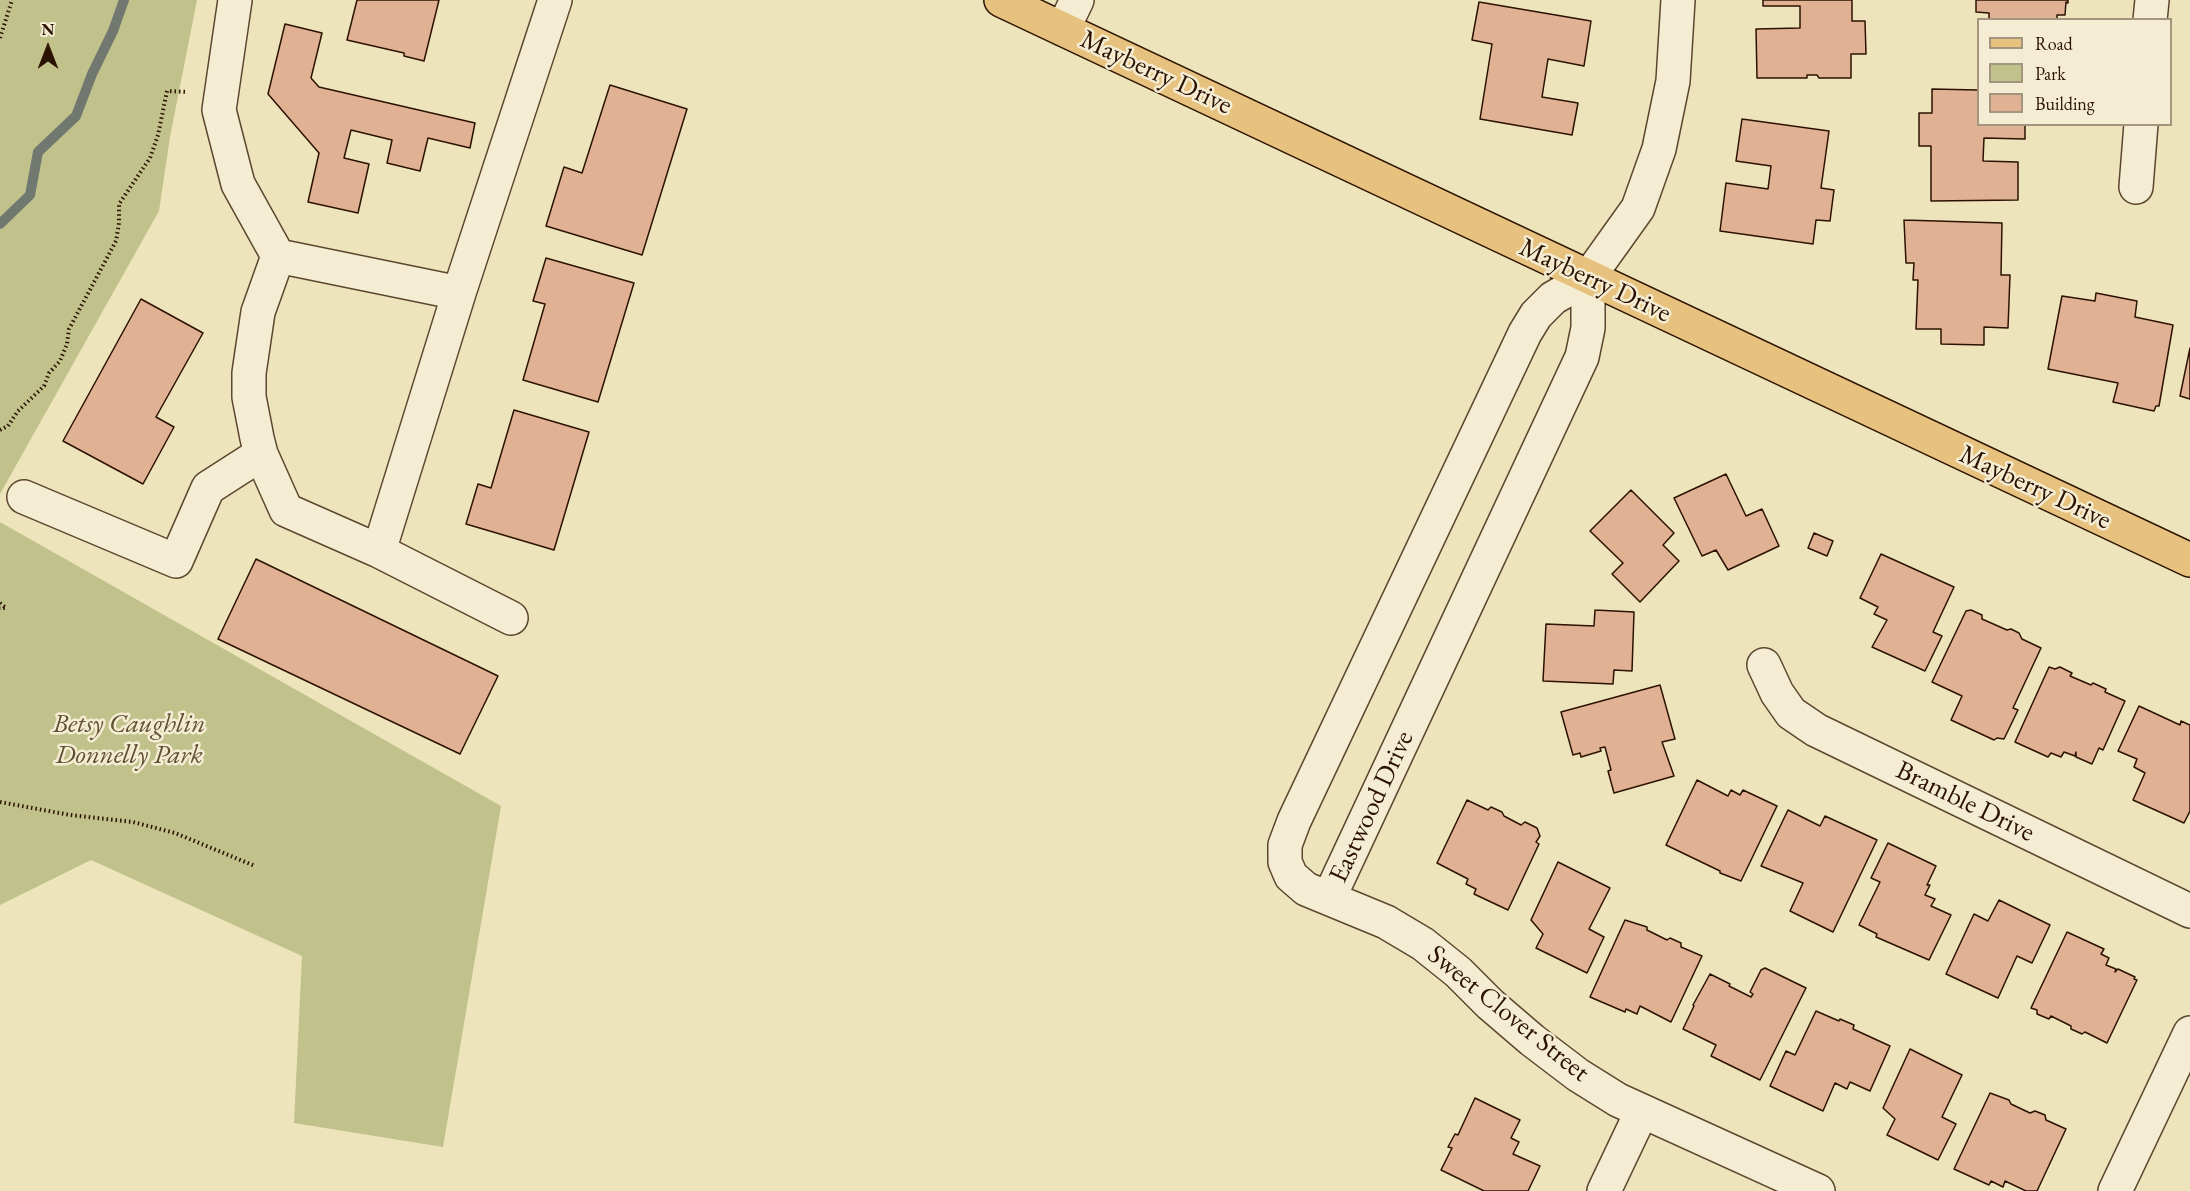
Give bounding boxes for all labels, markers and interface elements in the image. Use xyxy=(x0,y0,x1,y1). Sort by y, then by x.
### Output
north arrow xyxy=(18,18,78,78)
legend xyxy=(1977,18,2172,126)
text: N xyxy=(42,19,54,40)
street label: Mayberry Drive xyxy=(1075,24,1237,122)
text: Road xyxy=(2035,32,2073,55)
text: Park xyxy=(2035,62,2066,85)
text: Building xyxy=(2035,92,2095,115)
street label: Mayberry Drive xyxy=(1514,232,1676,330)
street label: Mayberry Drive xyxy=(1954,439,2116,537)
park label: Betsy Caughlin Donnelly Park xyxy=(53,709,205,772)
street label: Eastwood Drive xyxy=(1323,726,1421,888)
street label: Bramble Drive xyxy=(1890,755,2040,849)
street label: Sweet Clover Street xyxy=(1420,939,1596,1089)

